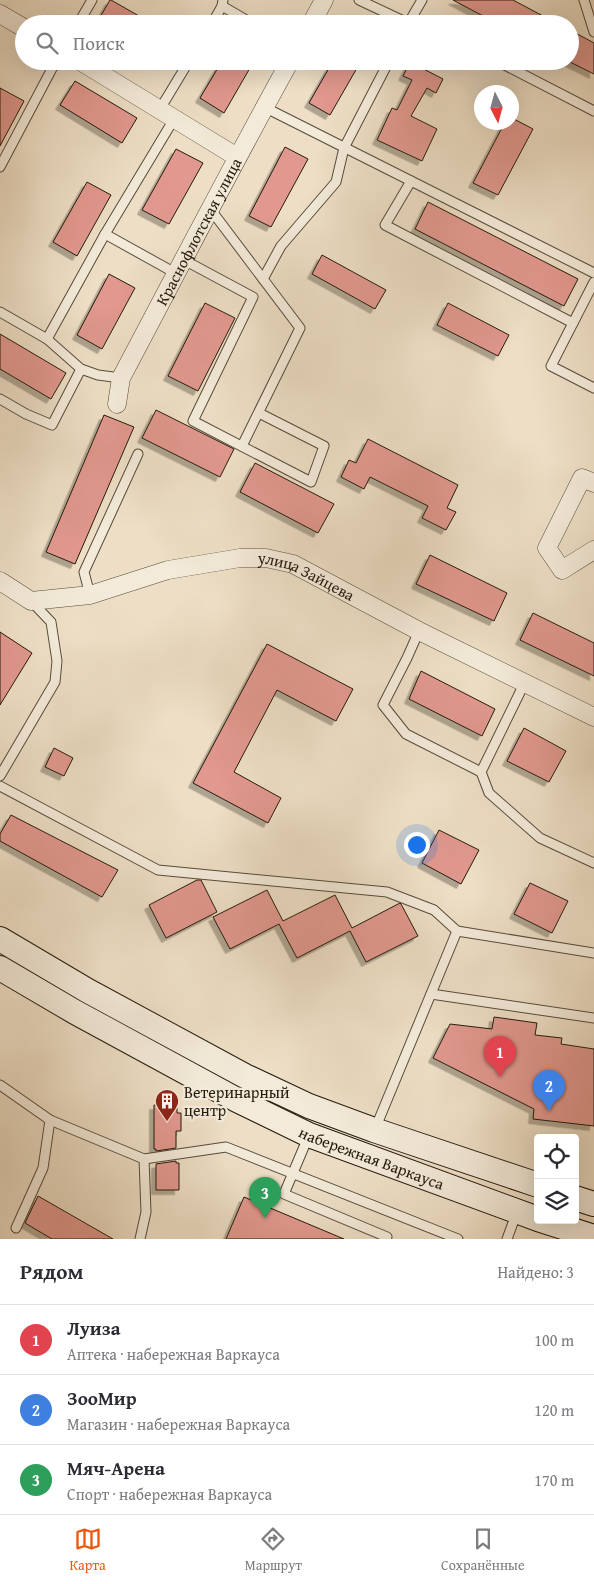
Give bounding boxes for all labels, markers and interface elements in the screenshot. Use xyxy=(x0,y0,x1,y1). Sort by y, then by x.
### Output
search box xyxy=(15,15,579,70)
icon: search xyxy=(33,29,61,57)
text: Поиск xyxy=(73,29,125,57)
north arrow xyxy=(474,85,519,130)
street label: Краснофлотская улица xyxy=(149,153,248,310)
street label: улица Зайцева xyxy=(257,546,359,607)
your location xyxy=(404,832,430,858)
pin: 1 xyxy=(484,1036,516,1077)
pin: 2 xyxy=(533,1070,565,1111)
place label: Ветеринарный центр xyxy=(184,1080,290,1122)
building icon: Ветеринарный центр xyxy=(154,1088,180,1122)
street label: набережная Варкауса xyxy=(295,1120,448,1196)
map controls xyxy=(534,1134,579,1224)
button: locate xyxy=(534,1134,579,1179)
pin: 3 xyxy=(249,1177,281,1218)
button: layers xyxy=(534,1179,579,1224)
text: Рядом xyxy=(20,1256,83,1287)
text: Найдено: 3 xyxy=(497,1260,574,1284)
text: Луиза xyxy=(67,1314,120,1342)
text: 1 xyxy=(32,1328,40,1352)
text: 100 m xyxy=(534,1328,574,1352)
text: Аптека · набережная Варкауса xyxy=(67,1342,280,1366)
text: ЗооМир xyxy=(67,1384,137,1412)
text: 2 xyxy=(32,1398,40,1422)
text: 120 m xyxy=(534,1398,574,1422)
text: Магазин · набережная Варкауса xyxy=(67,1412,290,1436)
text: Мяч-Арена xyxy=(67,1454,165,1482)
text: 3 xyxy=(32,1468,40,1492)
text: 170 m xyxy=(534,1468,574,1492)
text: Спорт · набережная Варкауса xyxy=(67,1482,272,1506)
tab: Карта xyxy=(70,1525,106,1575)
tab: Маршрут xyxy=(245,1525,302,1575)
tab: Сохранённые xyxy=(441,1525,524,1575)

